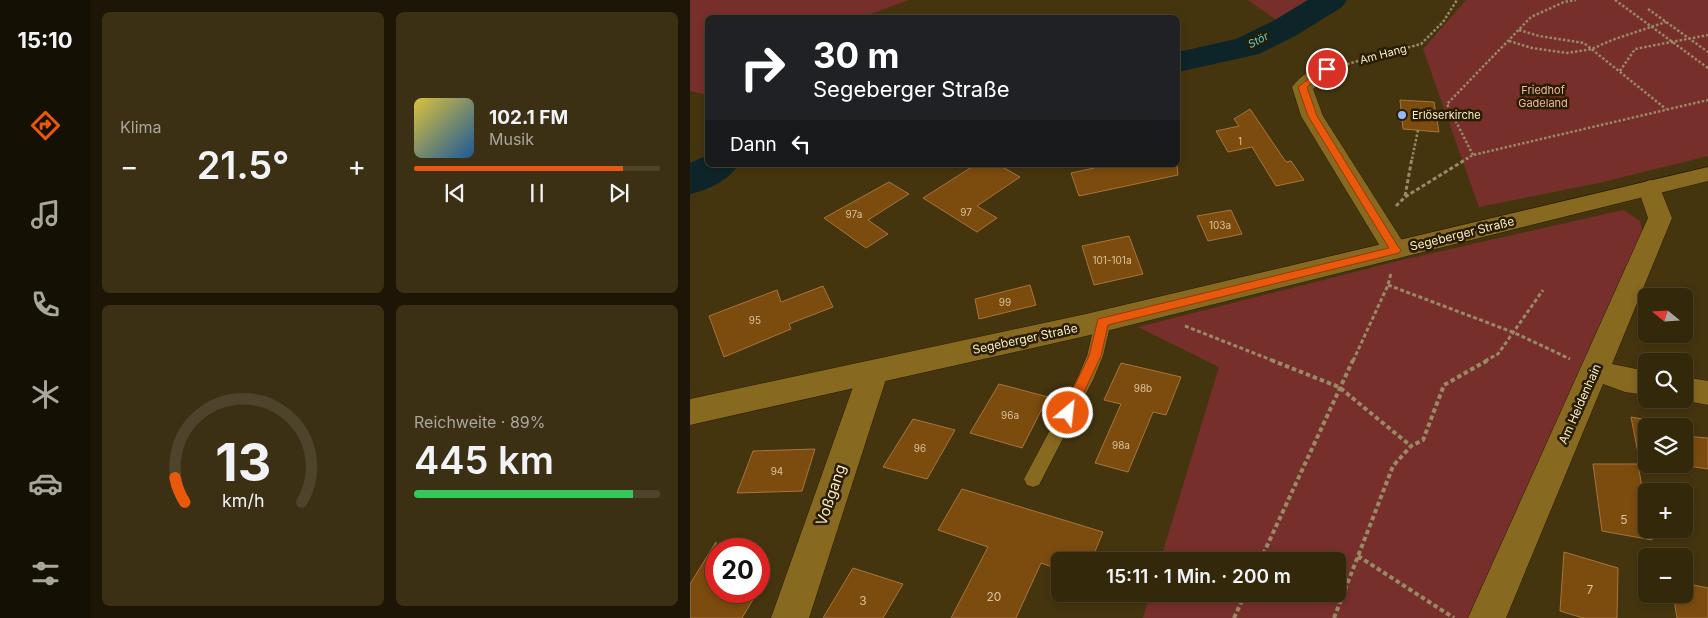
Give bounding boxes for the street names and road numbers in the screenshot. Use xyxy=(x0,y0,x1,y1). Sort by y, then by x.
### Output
street label: Am Hang xyxy=(1358,41,1408,67)
street label: Segeberger Straße xyxy=(1408,213,1516,254)
street label: Segeberger Straße xyxy=(971,320,1079,357)
street label: Am Heldenhain xyxy=(1555,361,1604,446)
street label: Voßgang xyxy=(811,462,850,528)

